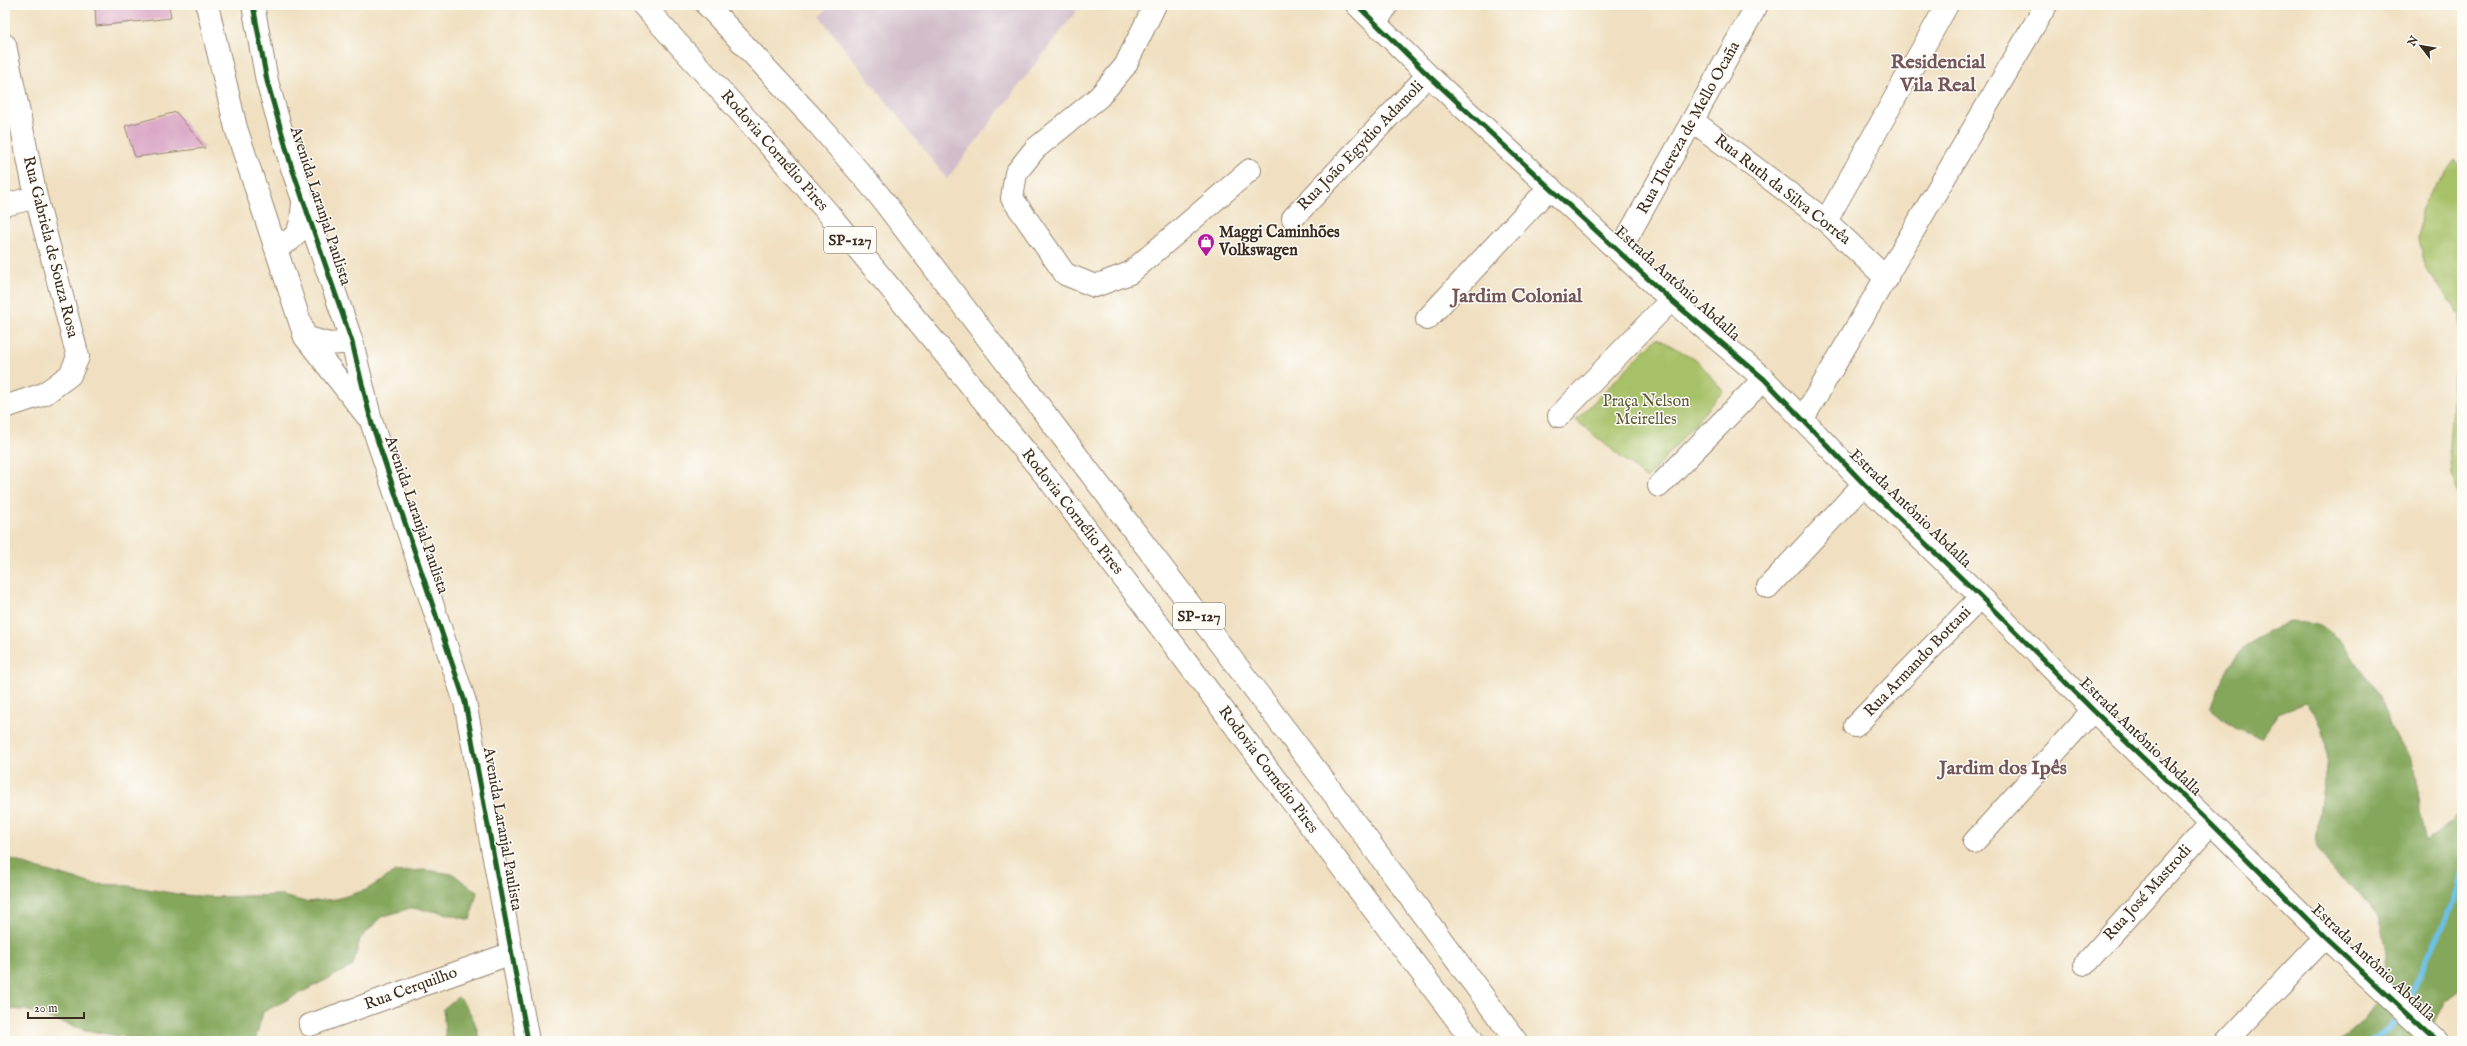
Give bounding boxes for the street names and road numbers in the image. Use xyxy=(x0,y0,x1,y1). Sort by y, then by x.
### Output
street label: Rua Thereza de Mello Ocaña xyxy=(1633,38,1745,218)
street label: Rua João Egydio Adamoli xyxy=(1294,77,1428,215)
street label: Rodovia Cornélio Pires xyxy=(716,86,832,216)
street label: Avenida Laranjal Paulista xyxy=(285,123,355,288)
street label: Rua Ruth da Silva Corrêa xyxy=(1710,130,1854,250)
street label: Rua Gabriela de Souza Rosa xyxy=(18,154,82,340)
street label: Estrada Antônio Abdalla xyxy=(1610,222,1744,346)
road number: SP-127 xyxy=(824,227,876,253)
street label: Avenida Laranjal Paulista xyxy=(379,432,452,597)
street label: Rodovia Cornélio Pires xyxy=(1017,445,1128,579)
street label: Estrada Antônio Abdalla xyxy=(1845,445,1975,573)
road number: SP-127 xyxy=(1173,603,1225,629)
street label: Rua Armando Bottani xyxy=(1860,603,1976,721)
street label: Estrada Antônio Abdalla xyxy=(2075,673,2205,801)
street label: Rodovia Cornélio Pires xyxy=(1214,702,1323,838)
street label: Avenida Laranjal Paulista xyxy=(478,745,526,912)
street label: Rua José Mastrodi xyxy=(2100,841,2196,945)
street label: Estrada Antônio Abdalla xyxy=(2307,900,2439,1026)
street label: Rua Cerquilho xyxy=(362,963,461,1015)

